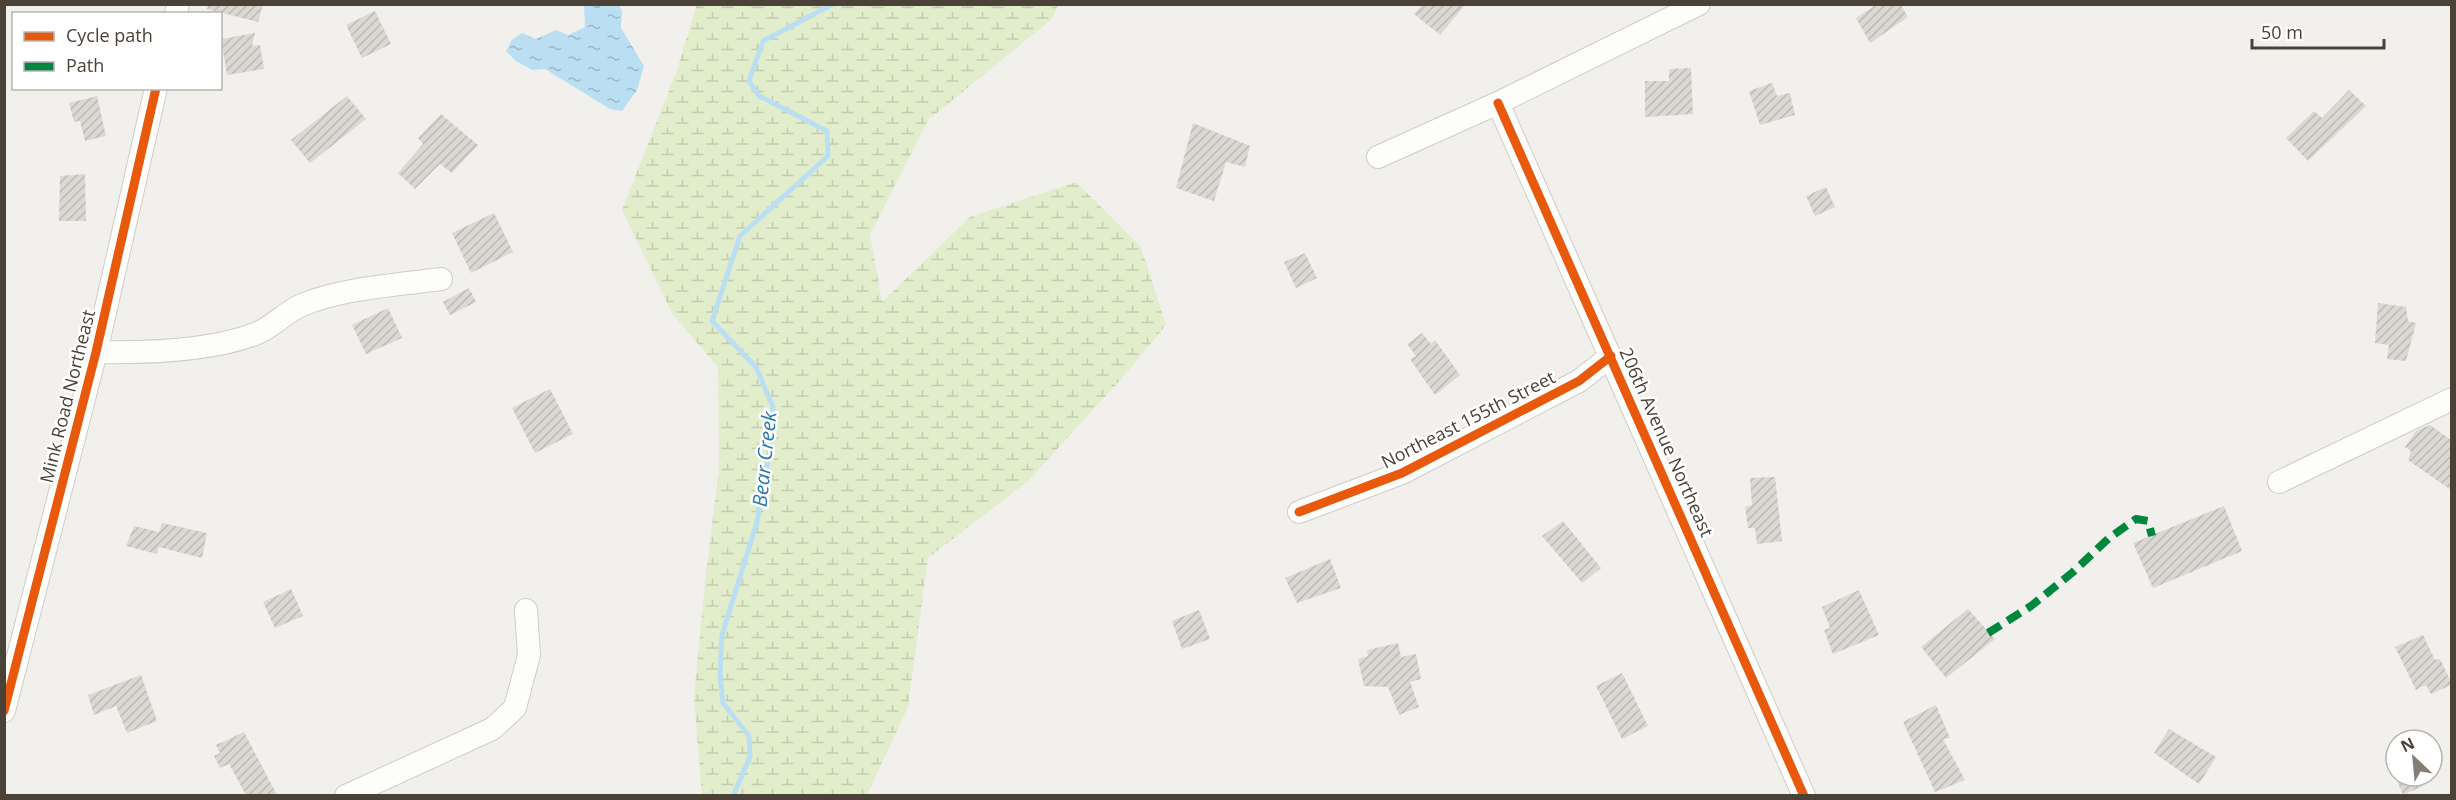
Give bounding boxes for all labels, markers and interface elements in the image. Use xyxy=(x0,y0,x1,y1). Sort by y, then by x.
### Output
legend xyxy=(12,12,222,90)
scale bar xyxy=(2252,12,2384,50)
text: 50 m xyxy=(2261,20,2303,44)
text: Cycle path xyxy=(66,23,153,47)
text: Path xyxy=(66,53,104,77)
street label: Mink Road Northeast xyxy=(34,307,100,485)
street label: 206th Avenue Northeast xyxy=(1614,344,1720,540)
street label: Northeast 155th Street xyxy=(1377,365,1559,473)
water label: Bear Creek xyxy=(746,409,783,508)
north arrow xyxy=(2384,728,2444,788)
text: N xyxy=(2397,732,2418,757)

